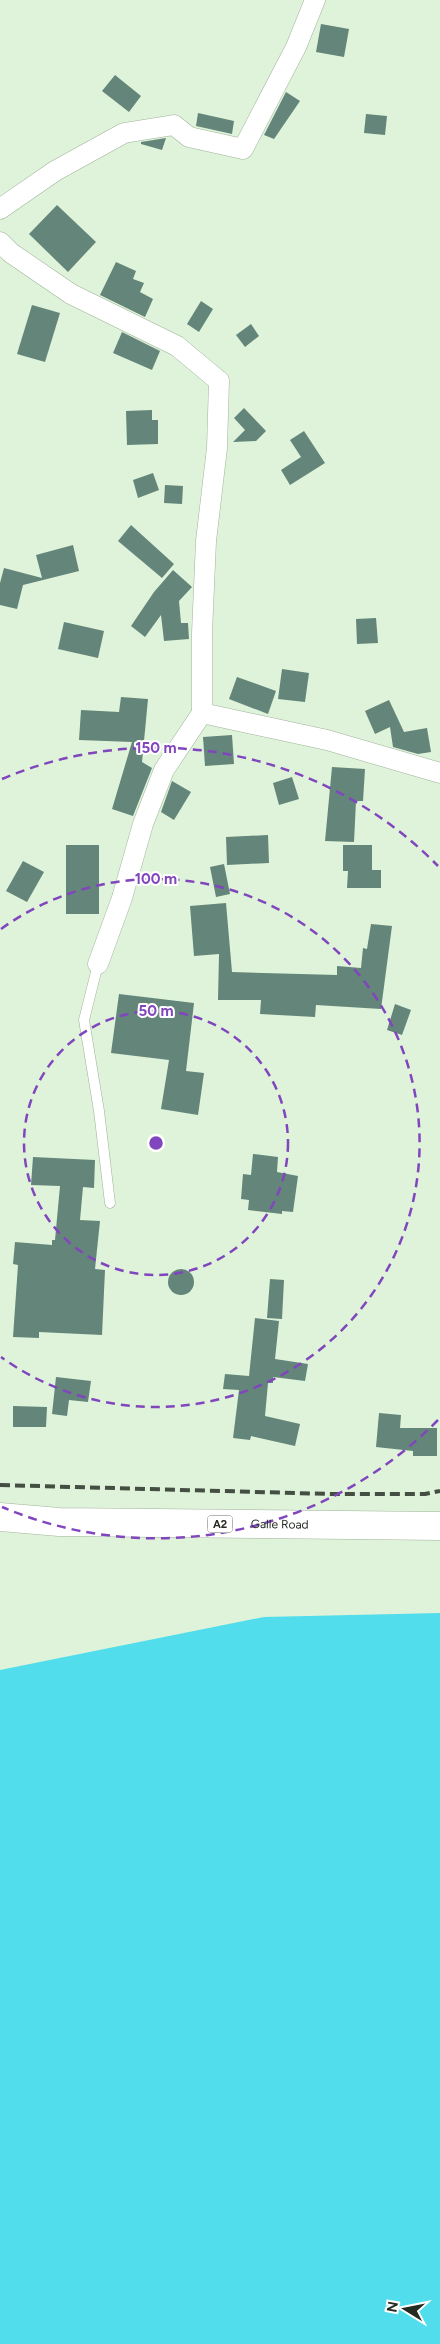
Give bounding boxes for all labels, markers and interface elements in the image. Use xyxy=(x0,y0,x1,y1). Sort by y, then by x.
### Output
text: 150 m xyxy=(135,739,177,757)
text: 100 m xyxy=(135,870,177,888)
text: 50 m xyxy=(138,1002,174,1020)
centre of rings xyxy=(147,1134,165,1152)
road number: A2 xyxy=(208,1516,232,1532)
street label: Galle Road xyxy=(251,1517,309,1532)
north arrow xyxy=(380,2284,430,2334)
text: N xyxy=(383,2300,402,2314)

